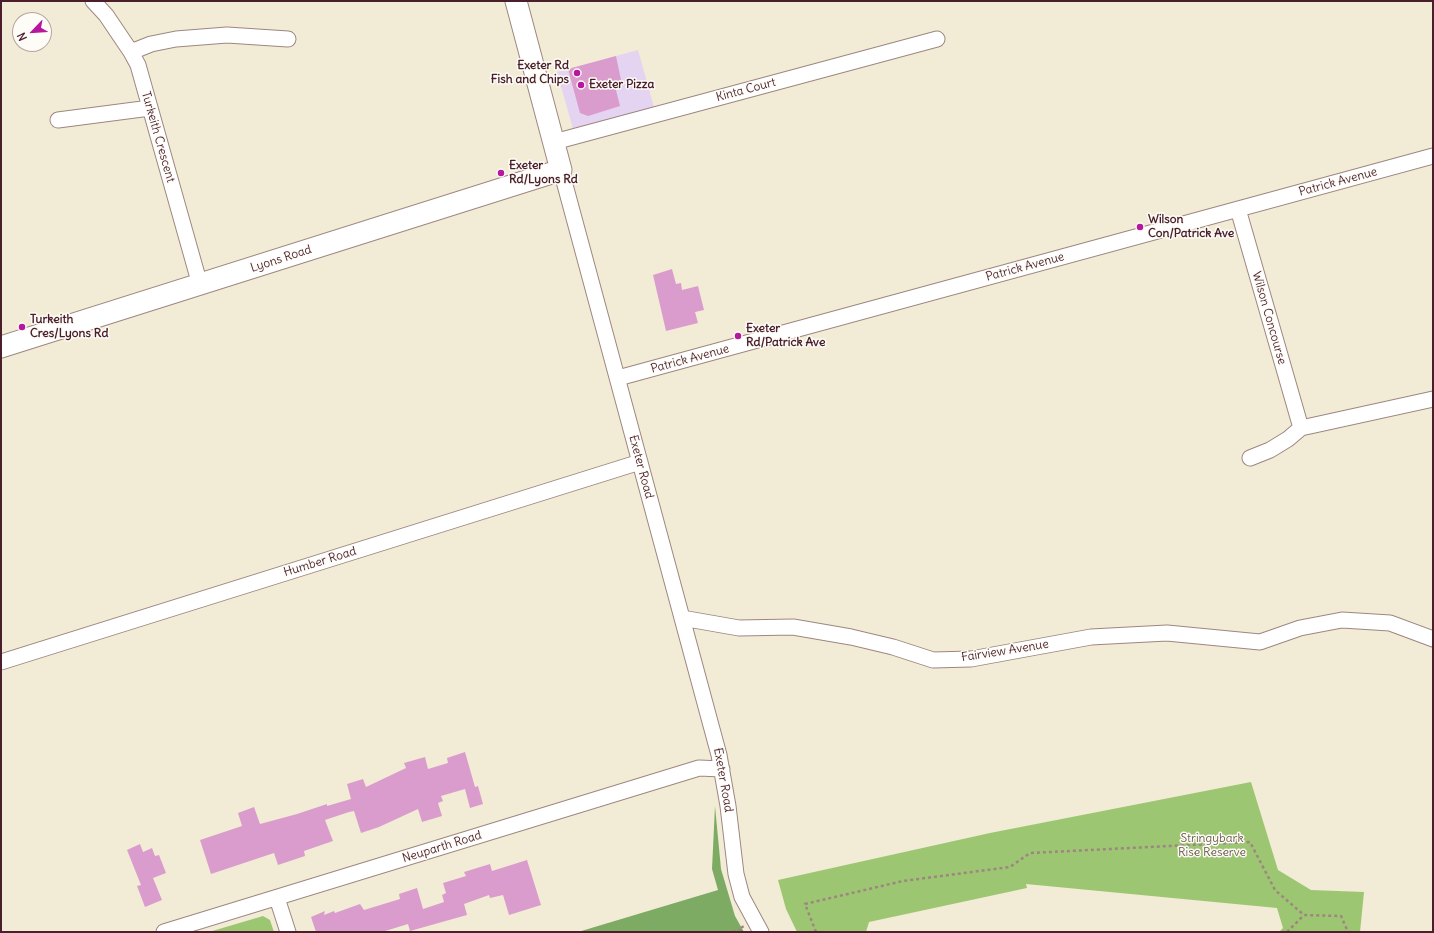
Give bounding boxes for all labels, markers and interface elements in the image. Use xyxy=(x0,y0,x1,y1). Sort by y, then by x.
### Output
north arrow xyxy=(12,12,52,52)
text: N xyxy=(14,30,30,43)
place label: Exeter Rd Fish and Chips xyxy=(491,59,569,87)
marker: Exeter Rd Fish and Chips xyxy=(572,68,582,78)
street label: Kinta Court xyxy=(715,75,777,105)
place label: Exeter Pizza xyxy=(589,78,654,92)
marker: Exeter Pizza xyxy=(576,80,586,90)
street label: Turkeith Crescent xyxy=(138,90,178,184)
place label: Exeter Rd/Lyons Rd xyxy=(509,159,578,187)
street label: Patrick Avenue xyxy=(1297,165,1379,199)
marker: Exeter Rd/Lyons Rd xyxy=(496,168,506,178)
place label: Wilson Con/Patrick Ave xyxy=(1148,213,1234,241)
marker: Wilson Con/Patrick Ave xyxy=(1135,222,1145,232)
street label: Lyons Road xyxy=(249,242,313,276)
street label: Patrick Avenue xyxy=(984,250,1066,284)
street label: Wilson Concourse xyxy=(1249,270,1289,366)
place label: Turkeith Cres/Lyons Rd xyxy=(30,313,108,341)
marker: Turkeith Cres/Lyons Rd xyxy=(17,322,27,332)
place label: Exeter Rd/Patrick Ave xyxy=(746,322,825,350)
marker: Exeter Rd/Patrick Ave xyxy=(733,331,743,341)
street label: Patrick Avenue xyxy=(649,342,731,376)
street label: Exeter Road xyxy=(626,434,656,500)
street label: Humber Road xyxy=(282,544,358,580)
street label: Fairview Avenue xyxy=(960,637,1050,665)
street label: Exeter Road xyxy=(710,747,736,813)
street label: Neuparth Road xyxy=(401,828,483,866)
park label: Stringybark Rise Reserve xyxy=(1178,832,1246,860)

